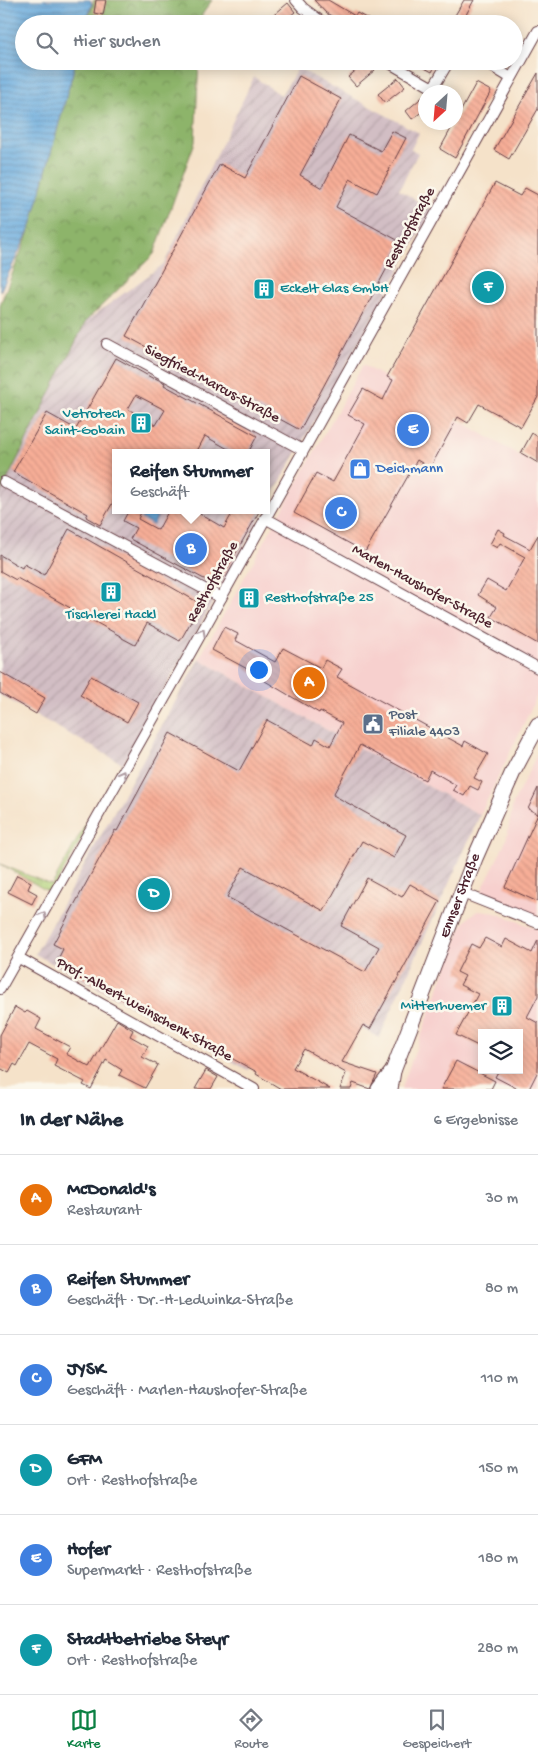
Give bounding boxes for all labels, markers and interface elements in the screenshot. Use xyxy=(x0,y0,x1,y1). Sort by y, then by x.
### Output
search box xyxy=(15,15,523,70)
icon: search xyxy=(33,29,61,57)
text: Hier suchen xyxy=(73,31,160,54)
north arrow xyxy=(418,85,463,130)
street label: Resthofstraße xyxy=(380,184,440,272)
pin: F xyxy=(472,268,504,306)
building icon: Eckelt Glas GmbH xyxy=(252,277,276,301)
place label: Eckelt Glas GmbH xyxy=(280,280,389,298)
street label: Siegfried-Marcus-Straße xyxy=(141,341,283,427)
place label: Vetrotech Saint-Gobain xyxy=(45,405,125,440)
building icon: Vetrotech Saint-Gobain xyxy=(129,411,153,435)
pin: E xyxy=(397,411,429,449)
popup xyxy=(112,449,270,514)
shop icon: Deichmann xyxy=(348,457,372,481)
place label: Deichmann xyxy=(375,460,443,478)
text: Reifen Stummer xyxy=(130,461,252,484)
text: Geschäft xyxy=(130,484,189,503)
pin: C xyxy=(325,494,357,532)
pin: B xyxy=(175,530,207,568)
street label: Resthofstraße xyxy=(183,538,243,626)
street label: Marlen-Haushofer-Straße xyxy=(348,541,496,633)
building icon: Tischlerei Hackl xyxy=(99,580,123,604)
building icon: Resthofstraße 25 xyxy=(237,586,261,610)
place label: Resthofstraße 25 xyxy=(265,589,374,607)
place label: Tischlerei Hackl xyxy=(65,606,156,624)
one-way arrow xyxy=(196,628,206,637)
your location xyxy=(246,657,272,683)
pin: A xyxy=(293,664,325,702)
place label: Post Filiale 4403 xyxy=(388,706,460,741)
public building icon: Post Filiale 4403 xyxy=(361,712,385,736)
one-way arrow xyxy=(116,770,126,779)
street label: Ennser Straße xyxy=(436,850,485,941)
pin: D xyxy=(138,875,170,913)
one-way arrow xyxy=(36,912,46,921)
street label: Prof.-Albert-Weinschenk-Straße xyxy=(52,953,235,1066)
building icon: Mitterhuemer xyxy=(490,994,514,1018)
place label: Mitterhuemer xyxy=(401,997,488,1015)
map controls xyxy=(478,1029,523,1074)
button: layers xyxy=(478,1029,523,1074)
text: In der Nähe xyxy=(20,1109,123,1134)
text: 6 Ergebnisse xyxy=(434,1112,518,1131)
text: McDonald's xyxy=(67,1179,156,1202)
text: A xyxy=(31,1190,41,1209)
text: 30 m xyxy=(485,1190,518,1209)
text: Restaurant xyxy=(67,1202,141,1221)
text: Reifen Stummer xyxy=(67,1269,189,1292)
text: B xyxy=(32,1280,40,1299)
text: 80 m xyxy=(485,1280,518,1299)
text: Geschäft · Dr.-H-Ledwinka-Straße xyxy=(67,1292,293,1311)
text: JYSK xyxy=(67,1359,105,1382)
text: C xyxy=(32,1370,40,1389)
text: 110 m xyxy=(481,1370,518,1389)
text: Geschäft · Marlen-Haushofer-Straße xyxy=(67,1382,307,1401)
text: GFM xyxy=(67,1449,102,1472)
text: D xyxy=(31,1460,41,1479)
text: 150 m xyxy=(479,1460,518,1479)
text: Ort · Resthofstraße xyxy=(67,1472,197,1491)
text: Hofer xyxy=(67,1539,110,1562)
text: E xyxy=(31,1550,41,1569)
text: 180 m xyxy=(479,1550,518,1569)
text: Supermarkt · Resthofstraße xyxy=(67,1562,252,1581)
text: Stadtbetriebe Steyr xyxy=(67,1629,228,1652)
text: F xyxy=(32,1640,40,1659)
text: 280 m xyxy=(477,1640,518,1659)
text: Ort · Resthofstraße xyxy=(67,1652,197,1671)
tab: Karte xyxy=(67,1706,100,1753)
tab: Route xyxy=(234,1706,268,1753)
tab: Gespeichert xyxy=(402,1706,471,1753)

